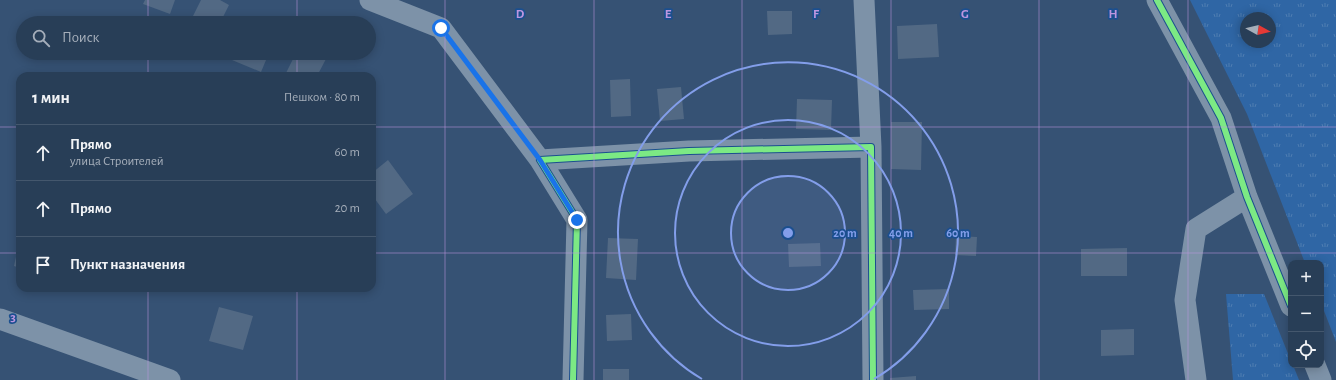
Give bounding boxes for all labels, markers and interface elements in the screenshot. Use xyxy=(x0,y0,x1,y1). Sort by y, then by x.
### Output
text: D xyxy=(516,8,525,21)
text: E xyxy=(665,8,672,21)
text: F xyxy=(813,8,820,21)
text: G xyxy=(961,8,969,21)
text: H xyxy=(1108,8,1118,21)
north arrow xyxy=(1240,12,1276,48)
search box xyxy=(16,16,376,60)
route start xyxy=(432,19,450,37)
icon: search xyxy=(30,27,52,49)
text: Поиск xyxy=(62,30,100,45)
text: 1 мин xyxy=(32,89,70,106)
text: Пешком · 80 m xyxy=(284,91,360,104)
text: Прямо xyxy=(70,137,112,152)
icon: ahead xyxy=(32,142,54,164)
text: 60 m xyxy=(334,146,360,159)
text: улица Строителей xyxy=(70,155,164,168)
icon: ahead xyxy=(32,198,54,220)
text: Прямо xyxy=(70,201,112,216)
text: 20 m xyxy=(335,202,360,215)
route end xyxy=(568,211,586,229)
centre of rings xyxy=(781,226,795,240)
text: 20 m xyxy=(833,227,857,239)
text: 40 m xyxy=(889,227,913,239)
text: 60 m xyxy=(946,227,970,239)
icon: arrive xyxy=(32,254,54,276)
text: Пункт назначения xyxy=(70,257,185,272)
map controls xyxy=(1288,260,1324,368)
button: + xyxy=(1288,260,1324,296)
button: − xyxy=(1288,296,1324,332)
text: 3 xyxy=(10,311,16,324)
button: locate xyxy=(1288,332,1324,368)

